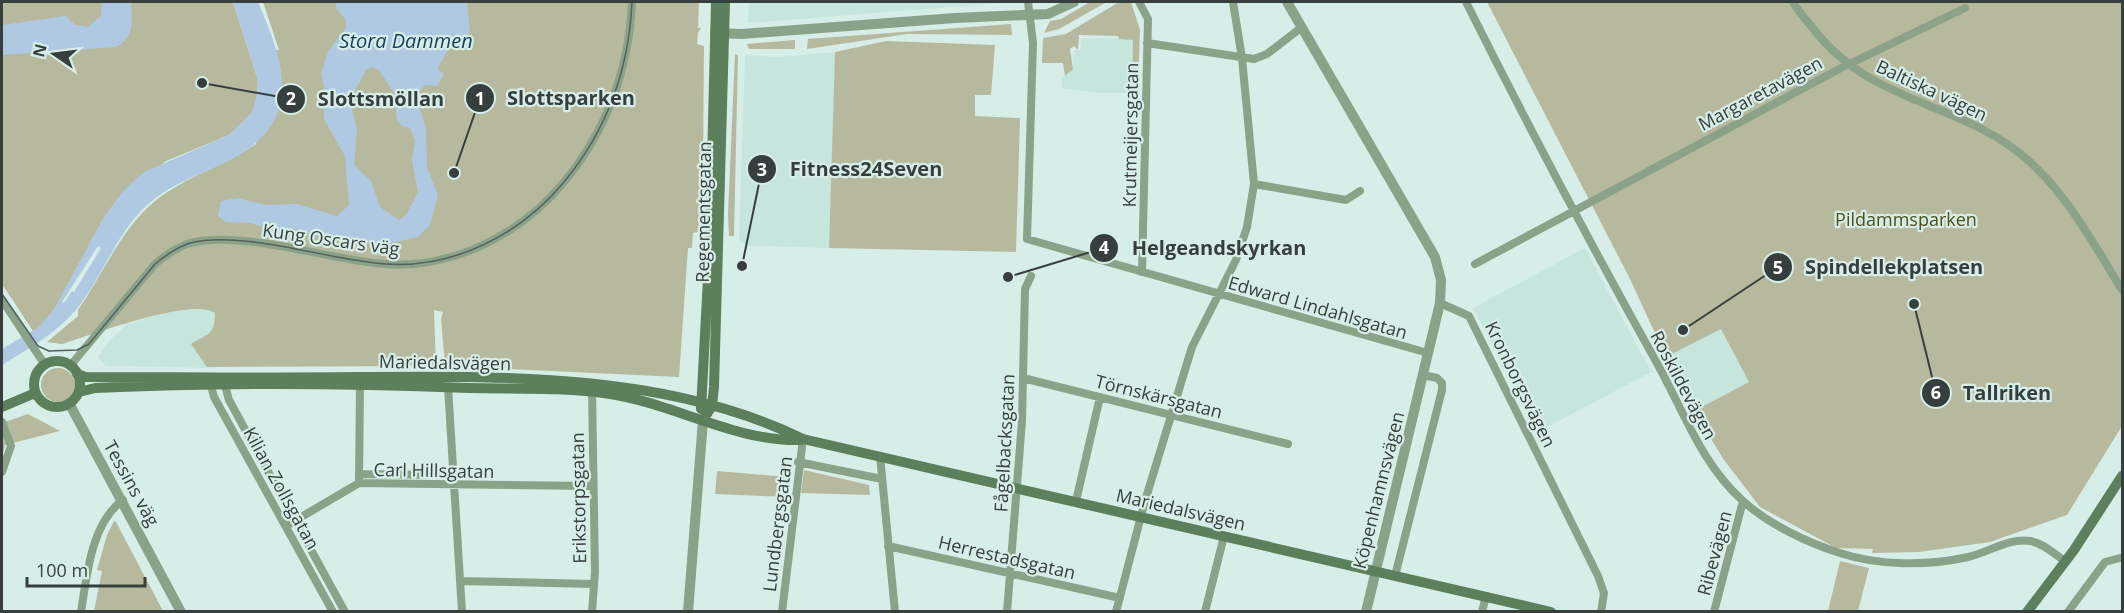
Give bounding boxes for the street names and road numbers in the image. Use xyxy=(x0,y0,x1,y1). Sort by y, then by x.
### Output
street label: Margaretavägen xyxy=(1694,50,1826,136)
street label: Baltiska vägen xyxy=(1873,54,1991,126)
street label: Krutmeijersgatan xyxy=(1117,62,1143,208)
street label: Regementsgatan xyxy=(690,141,716,283)
street label: Kung Oscars väg xyxy=(261,218,401,261)
street label: Edward Lindahlsgatan xyxy=(1226,270,1410,344)
street label: Kronborgsvägen xyxy=(1480,317,1562,451)
street label: Roskildevägen xyxy=(1645,326,1723,444)
street label: Mariedalsvägen xyxy=(379,349,511,375)
street label: Törnskärsgatan xyxy=(1093,369,1225,423)
street label: Fågelbacksgatan xyxy=(988,373,1020,513)
street label: Köpenhamnsvägen xyxy=(1347,409,1409,571)
street label: Kilian Zollsgatan xyxy=(238,423,326,553)
street label: Erikstorpsgatan xyxy=(565,432,591,564)
street label: Tessins väg xyxy=(99,436,166,530)
street label: Lundbergsgatan xyxy=(757,455,797,593)
street label: Carl Hillsgatan xyxy=(373,457,495,483)
street label: Mariedalsvägen xyxy=(1114,482,1248,536)
street label: Ribevägen xyxy=(1691,508,1737,598)
street label: Herrestadsgatan xyxy=(936,530,1078,584)

